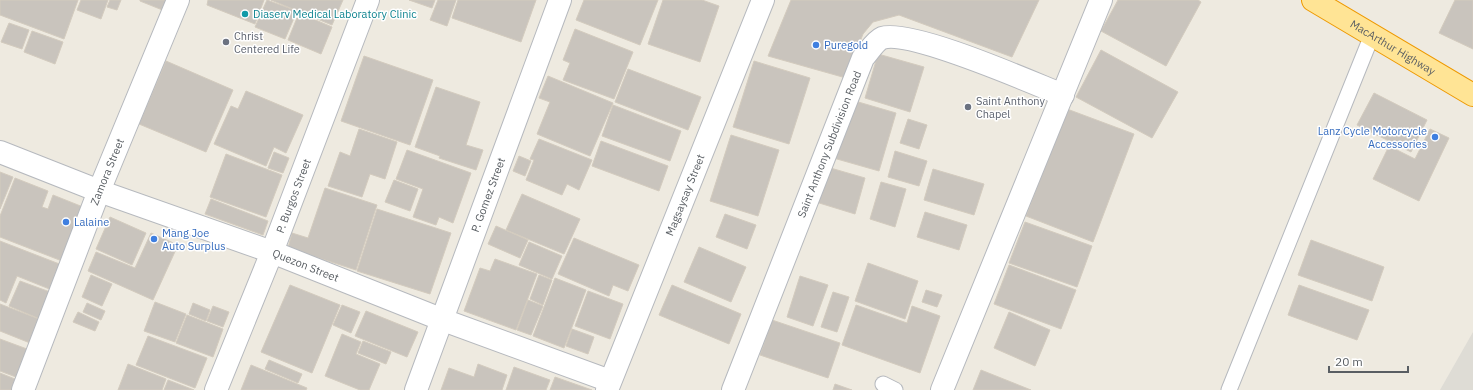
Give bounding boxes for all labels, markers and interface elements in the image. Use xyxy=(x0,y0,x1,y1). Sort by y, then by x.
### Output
place label: Diaserv Medical Laboratory Clinic xyxy=(253,7,417,21)
marker: Diaserv Medical Laboratory Clinic xyxy=(240,9,250,19)
street label: MacArthur Highway xyxy=(1348,17,1439,78)
place label: Christ Centered Life xyxy=(234,29,300,56)
marker: Christ Centered Life xyxy=(221,37,231,47)
place label: Puregold xyxy=(824,38,868,52)
marker: Puregold xyxy=(811,40,821,50)
street label: Saint Anthony Subdivision Road xyxy=(794,69,864,220)
place label: Saint Anthony Chapel xyxy=(976,94,1045,121)
marker: Saint Anthony Chapel xyxy=(963,102,973,112)
place label: Lanz Cycle Motorcycle Accessories xyxy=(1318,124,1427,151)
marker: Lanz Cycle Motorcycle Accessories xyxy=(1430,132,1440,142)
street label: Zamora Street xyxy=(87,136,127,207)
street label: Magsaysay Street xyxy=(662,152,708,238)
street label: P. Gomez Street xyxy=(468,155,508,234)
street label: P. Burgos Street xyxy=(273,157,314,235)
place label: Lalaine xyxy=(74,215,109,229)
marker: Lalaine xyxy=(61,217,71,227)
place label: Mang Joe Auto Surplus xyxy=(162,226,226,253)
marker: Mang Joe Auto Surplus xyxy=(149,234,159,244)
street label: Quezon Street xyxy=(270,246,341,285)
scale bar xyxy=(1329,348,1408,374)
text: 20 m xyxy=(1335,354,1363,369)

